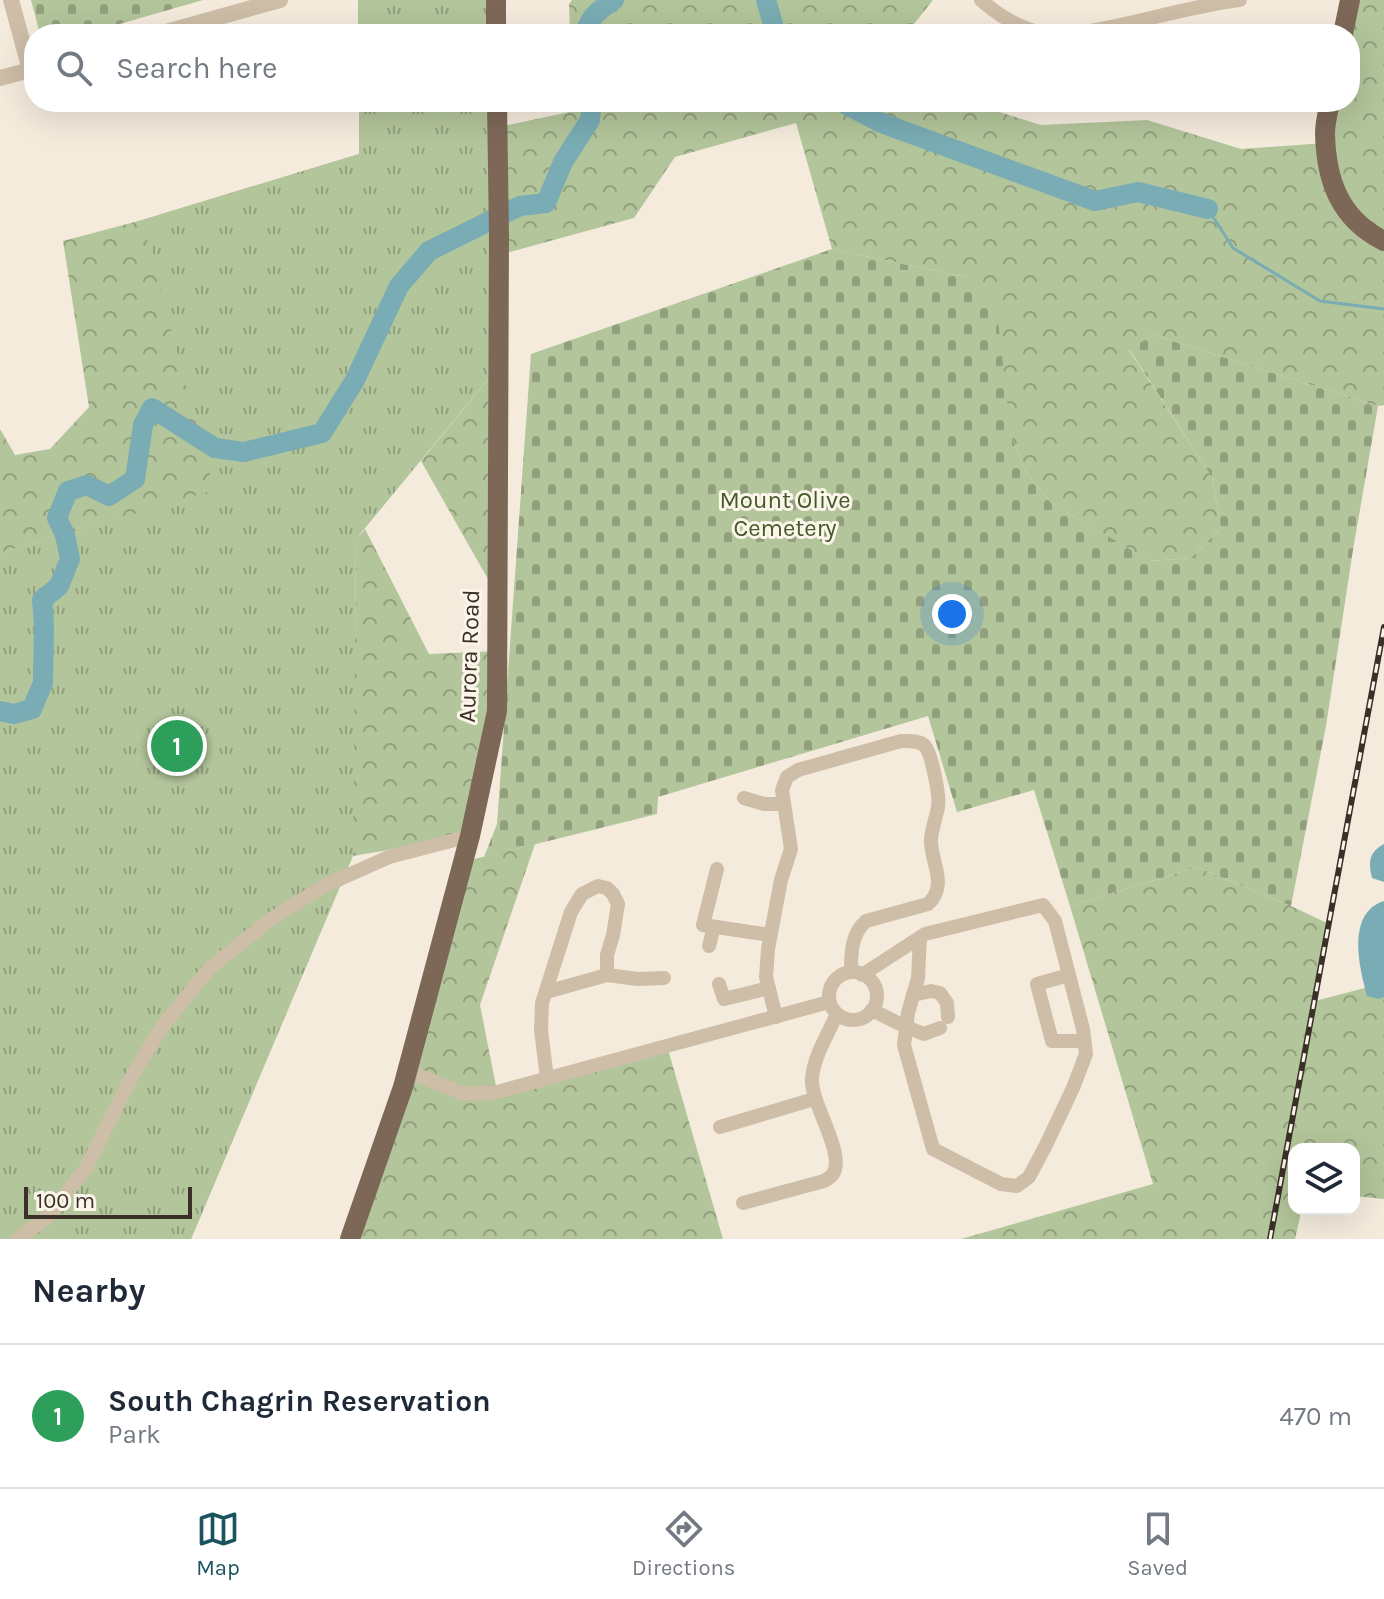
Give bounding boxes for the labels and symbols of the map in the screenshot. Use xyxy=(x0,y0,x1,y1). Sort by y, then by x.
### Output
park label: Mount Olive Cemetery xyxy=(720,486,850,542)
street label: Aurora Road xyxy=(453,589,485,723)
your location xyxy=(932,594,972,634)
pin: 1 xyxy=(151,716,203,776)
scale bar xyxy=(24,1183,192,1219)

